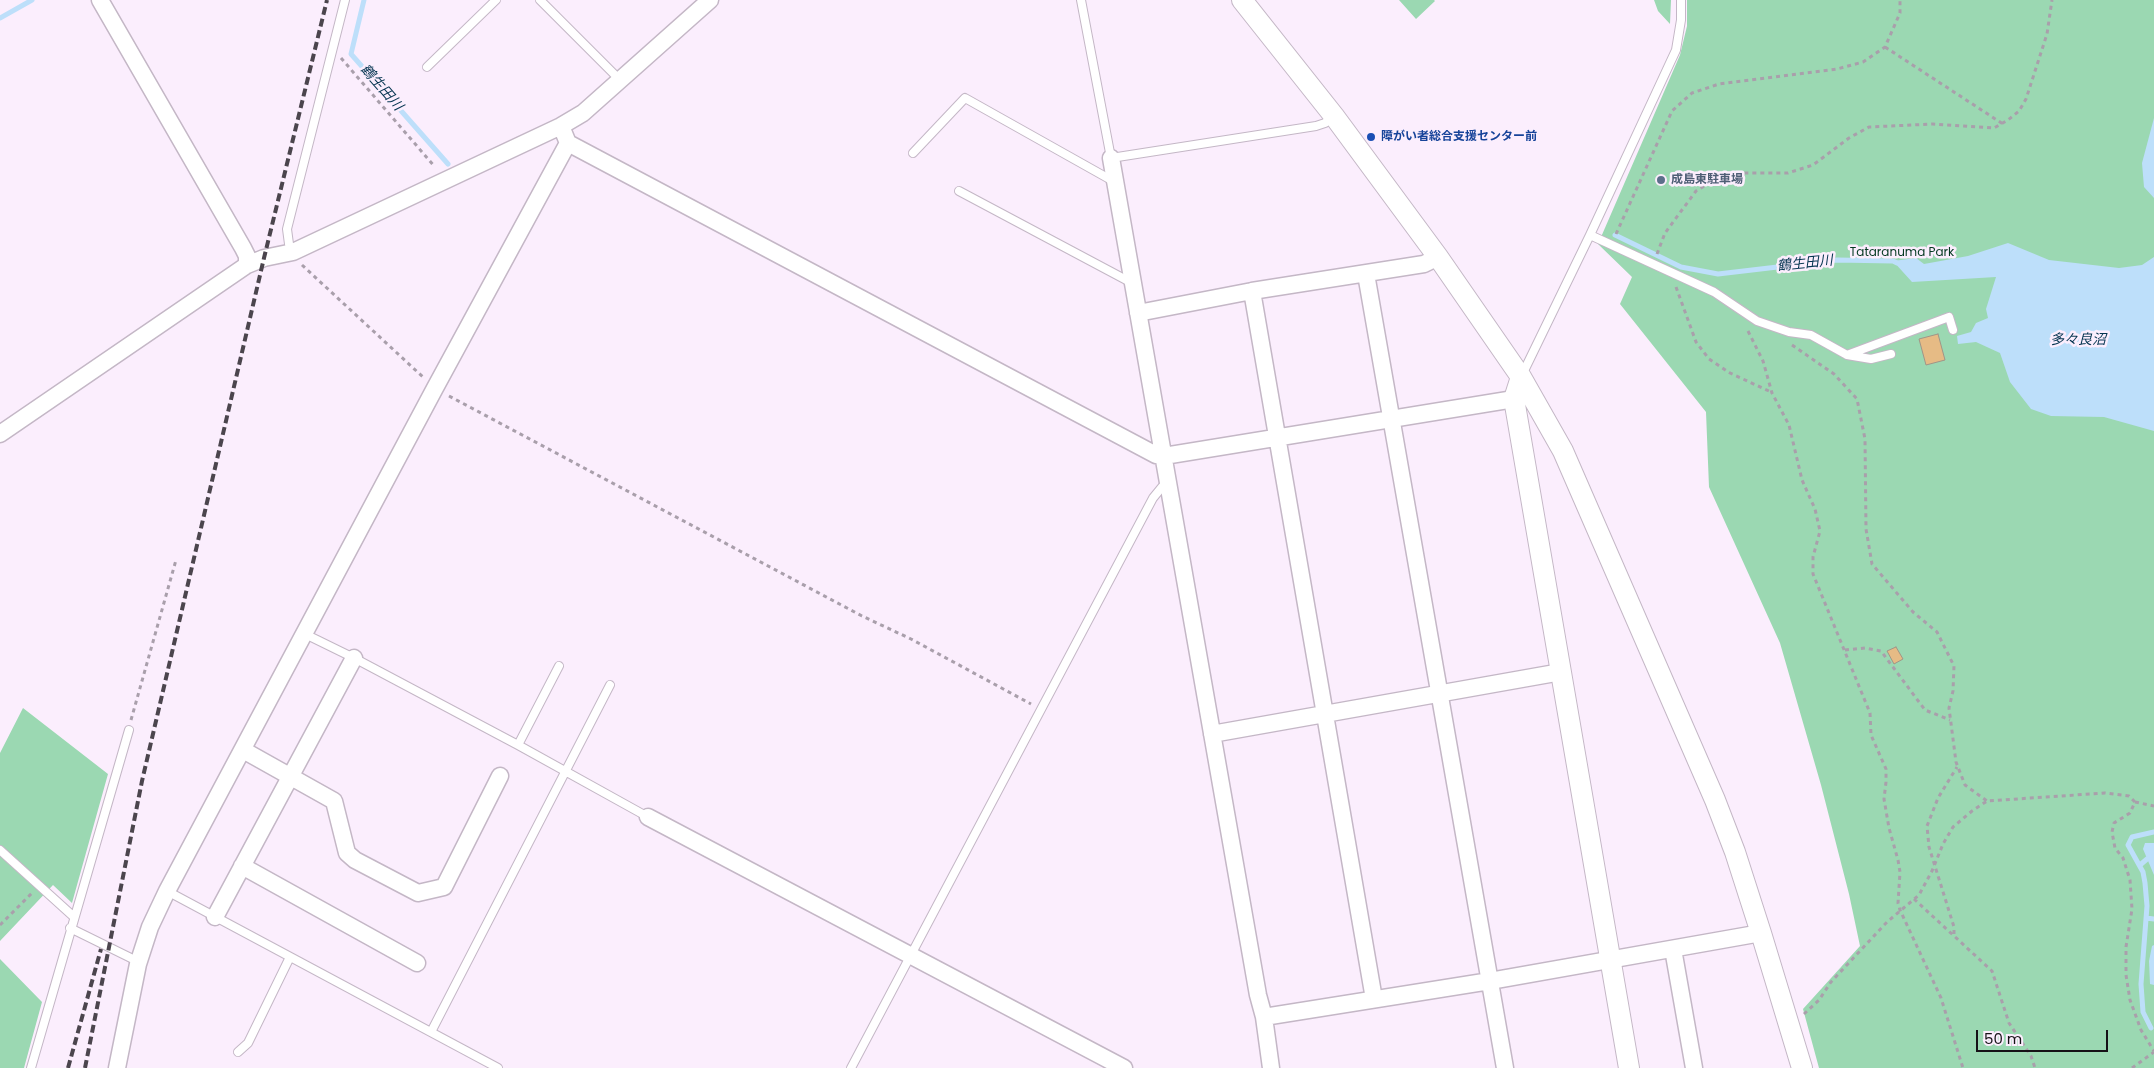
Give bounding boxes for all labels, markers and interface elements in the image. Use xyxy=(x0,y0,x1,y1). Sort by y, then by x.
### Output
water label: 鶴生田川 xyxy=(356,61,406,115)
place label: 障がい者総合支援センター前 xyxy=(1381,130,1537,144)
marker: 障がい者総合支援センター前 xyxy=(1365,131,1377,143)
place label: 成島東駐車場 xyxy=(1671,173,1743,187)
marker: 成島東駐車場 xyxy=(1655,174,1667,186)
park label: Tataranuma Park xyxy=(1850,246,1954,260)
water label: 鶴生田川 xyxy=(1776,253,1834,275)
water label: 多々良沼 xyxy=(2050,332,2106,348)
scale bar xyxy=(1979,1020,2112,1052)
text: 50 m xyxy=(1984,1028,2022,1049)

